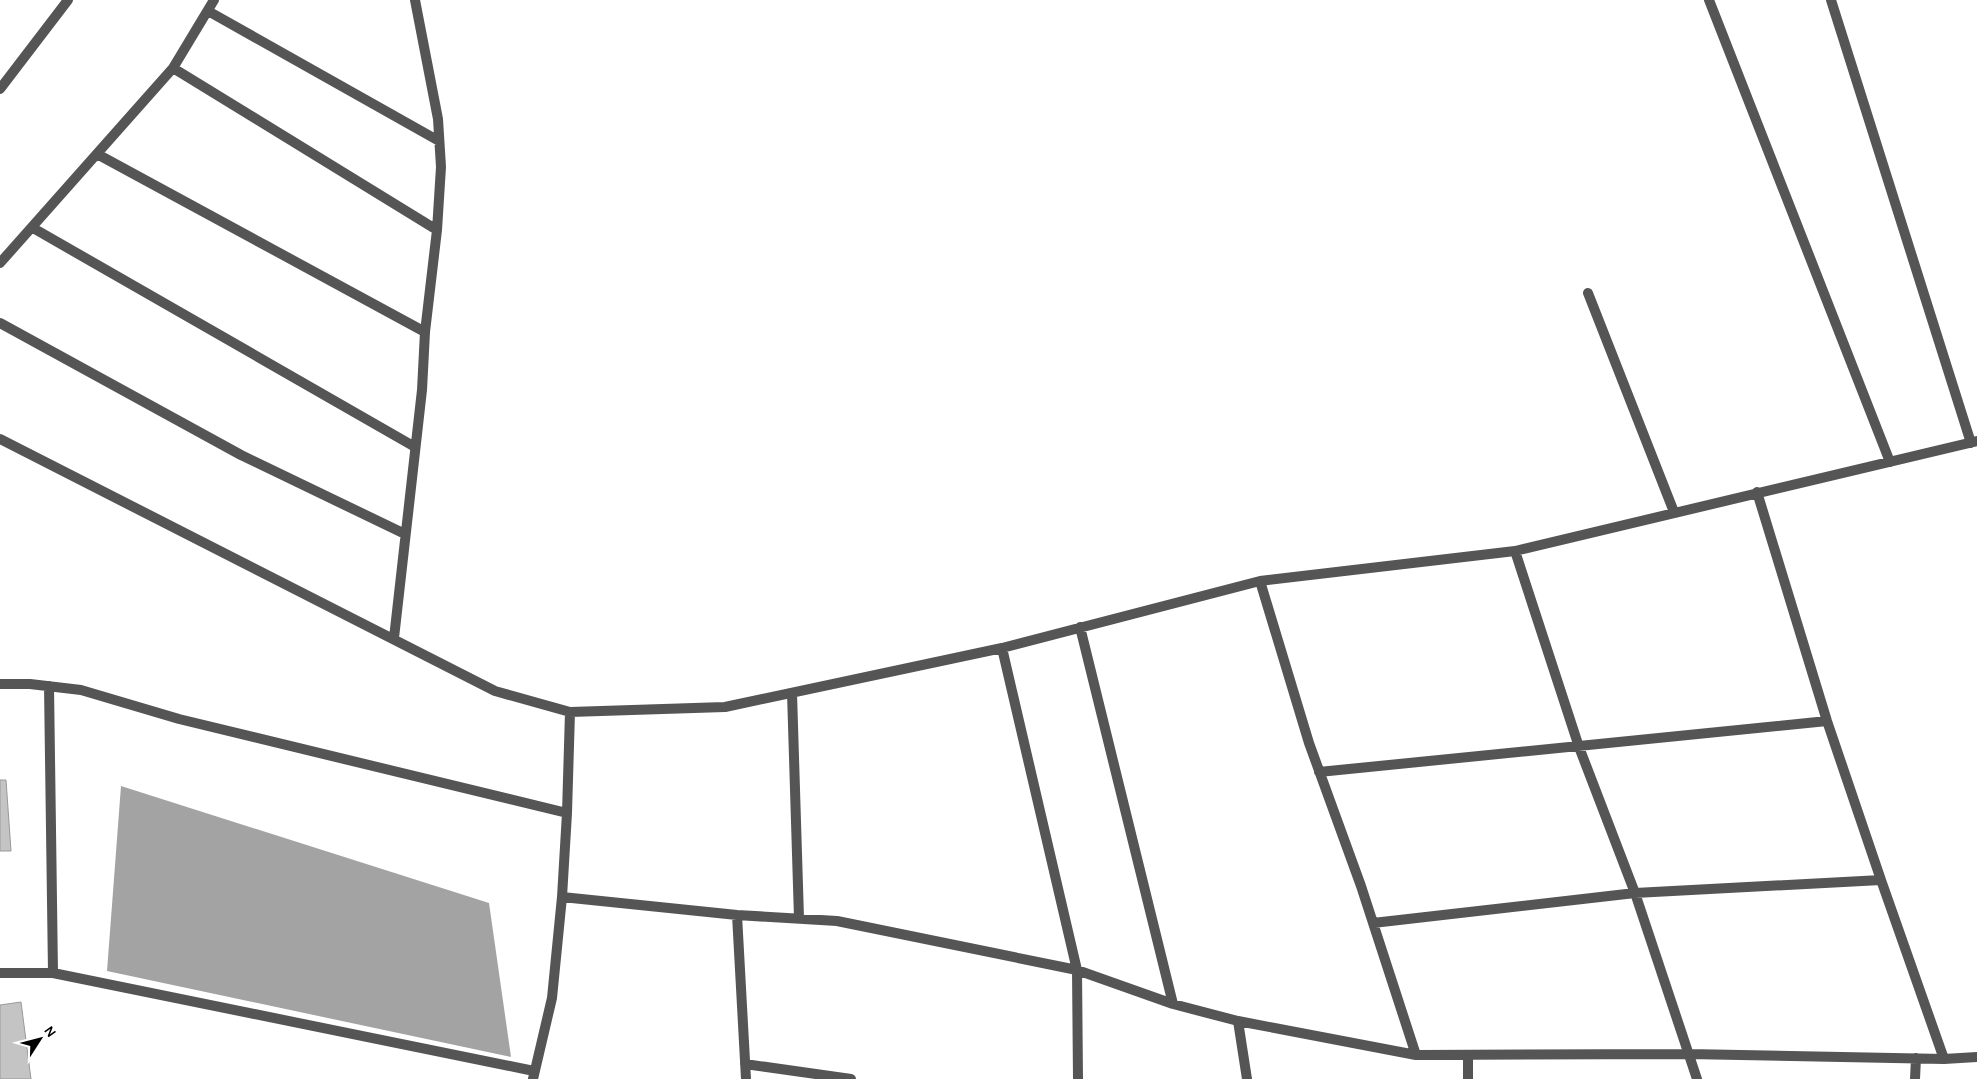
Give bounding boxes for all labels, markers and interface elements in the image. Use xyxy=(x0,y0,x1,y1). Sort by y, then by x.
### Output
north arrow xyxy=(15,1014,65,1064)
text: N xyxy=(40,1023,60,1041)

